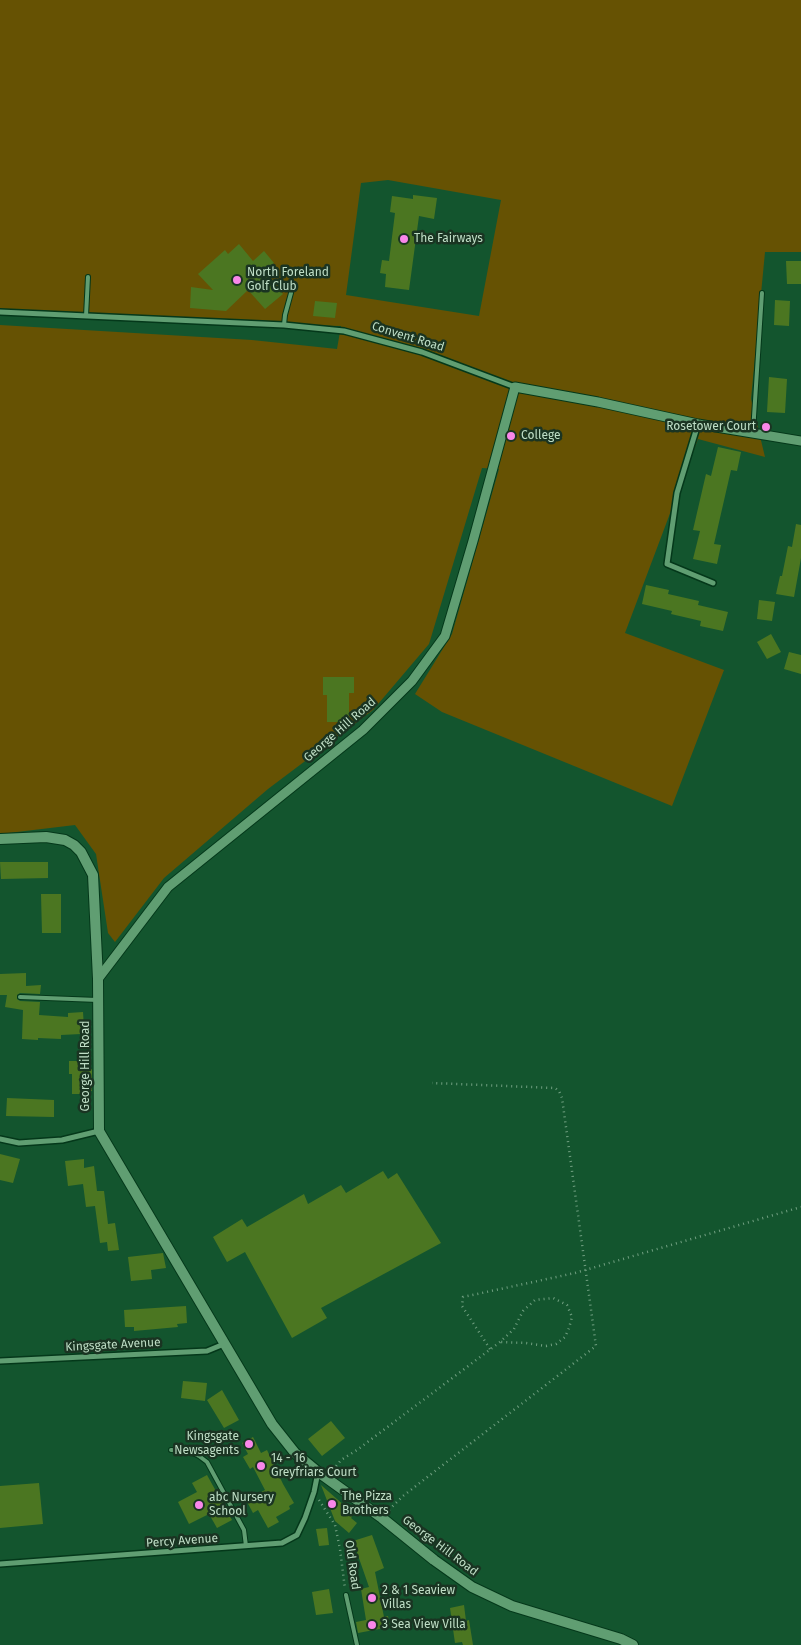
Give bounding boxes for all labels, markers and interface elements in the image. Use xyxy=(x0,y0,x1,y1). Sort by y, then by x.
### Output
place label: The Fairways xyxy=(414,232,483,246)
marker: The Fairways xyxy=(398,233,410,245)
place label: North Foreland Golf Club xyxy=(247,266,329,294)
marker: North Foreland Golf Club xyxy=(231,274,243,286)
street label: Convent Road xyxy=(370,319,446,355)
place label: Rosetower Court xyxy=(666,420,756,434)
marker: Rosetower Court xyxy=(760,421,772,433)
place label: College xyxy=(521,429,561,443)
marker: College xyxy=(505,430,517,442)
street label: George Hill Road xyxy=(301,695,379,765)
street label: George Hill Road xyxy=(79,1021,93,1111)
street label: Kingsgate Avenue xyxy=(65,1335,161,1355)
place label: Kingsgate Newsagents xyxy=(174,1430,239,1458)
marker: Kingsgate Newsagents xyxy=(243,1438,255,1450)
place label: 14 - 16 Greyfriars Court xyxy=(271,1452,356,1480)
marker: 14 - 16 Greyfriars Court xyxy=(255,1460,267,1472)
place label: The Pizza Brothers xyxy=(342,1490,392,1518)
place label: abc Nursery School xyxy=(209,1491,274,1519)
marker: The Pizza Brothers xyxy=(326,1498,338,1510)
marker: abc Nursery School xyxy=(193,1499,205,1511)
street label: George Hill Road xyxy=(399,1513,481,1579)
street label: Percy Avenue xyxy=(146,1531,218,1551)
street label: Old Road xyxy=(341,1539,363,1591)
place label: 2 & 1 Seaview Villas xyxy=(382,1584,455,1612)
marker: 2 & 1 Seaview Villas xyxy=(366,1592,378,1604)
place label: 3 Sea View Villa xyxy=(382,1618,466,1632)
marker: 3 Sea View Villa xyxy=(366,1619,378,1631)

